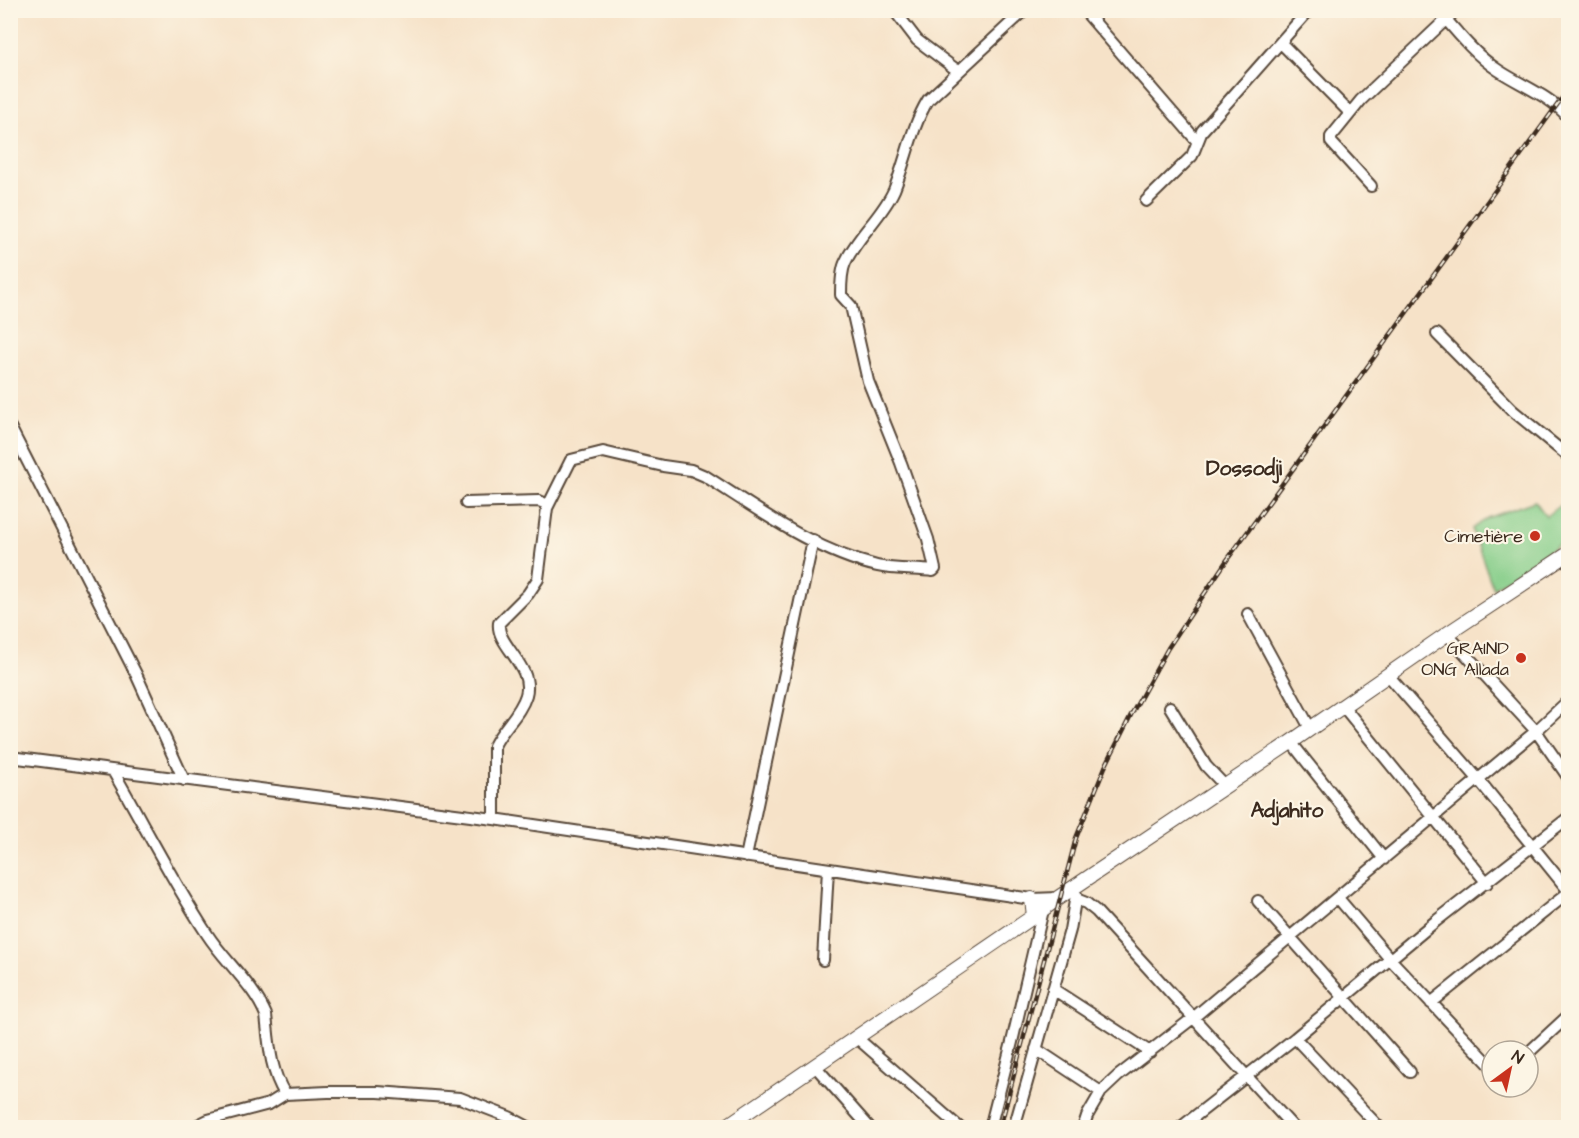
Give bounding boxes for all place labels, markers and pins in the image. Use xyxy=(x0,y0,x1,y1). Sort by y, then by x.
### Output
place label: Cimetière xyxy=(1444,524,1523,549)
marker: Cimetière xyxy=(1528,529,1542,543)
place label: GRAIND ONG Allada xyxy=(1421,636,1509,682)
marker: GRAIND ONG Allada xyxy=(1514,651,1528,665)

